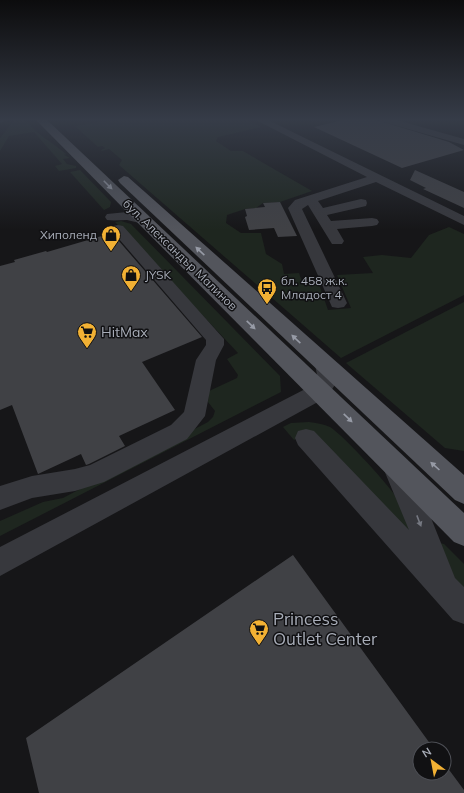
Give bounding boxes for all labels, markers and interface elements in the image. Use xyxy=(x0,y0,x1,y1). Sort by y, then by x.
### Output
one-way arrow xyxy=(103,180,113,190)
street label: бул. Александър Малинов xyxy=(120,196,241,314)
shop icon: Хиполенд xyxy=(100,224,122,252)
place label: Хиполенд xyxy=(40,227,97,242)
one-way arrow xyxy=(195,246,206,255)
shop icon: JYSK xyxy=(120,264,142,292)
place label: JYSK xyxy=(145,267,171,282)
place label: бл. 458 ж.к. Младост 4 xyxy=(281,273,347,302)
bus stop icon: бл. 458 ж.к. Младост 4 xyxy=(256,277,278,305)
one-way arrow xyxy=(246,320,256,330)
supermarket icon: HitMax xyxy=(76,321,98,349)
place label: HitMax xyxy=(101,323,148,341)
one-way arrow xyxy=(291,334,301,344)
one-way arrow xyxy=(342,414,353,423)
one-way arrow xyxy=(430,461,440,470)
one-way arrow xyxy=(417,516,423,528)
place label: Princess Outlet Center xyxy=(273,608,378,649)
supermarket icon: Princess Outlet Center xyxy=(248,618,270,646)
north arrow xyxy=(412,741,452,781)
text: N xyxy=(419,744,434,761)

